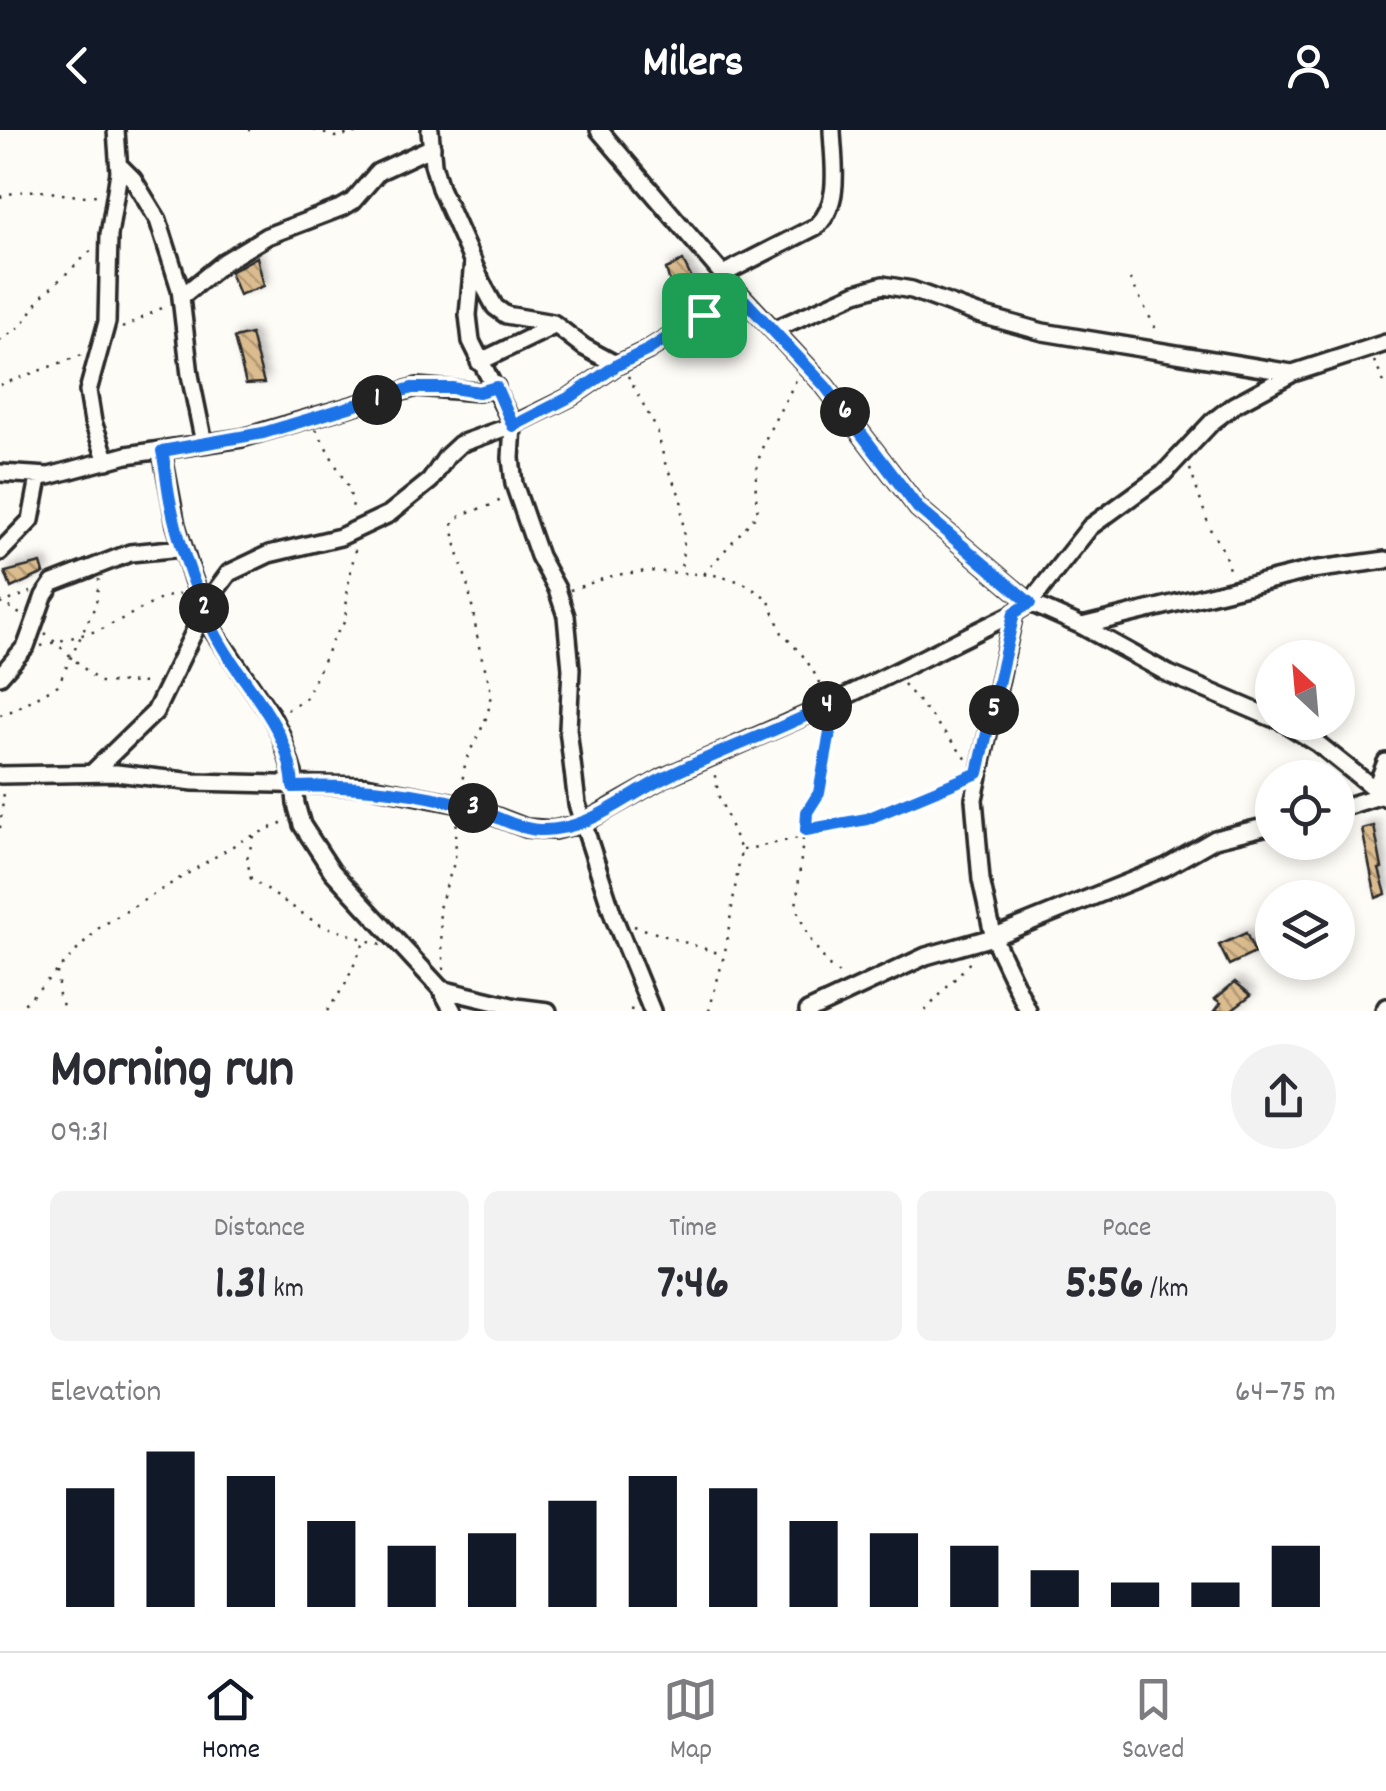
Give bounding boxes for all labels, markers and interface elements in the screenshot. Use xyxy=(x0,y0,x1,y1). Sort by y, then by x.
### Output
text: Milers xyxy=(643,33,743,97)
icon: back xyxy=(50,38,105,93)
icon: person xyxy=(1281,38,1336,93)
pin xyxy=(662,273,747,358)
icon: arrive xyxy=(677,288,732,343)
pin: 1 xyxy=(352,375,402,425)
text: 1 xyxy=(374,380,380,420)
pin: 6 xyxy=(820,387,870,437)
text: 6 xyxy=(838,392,852,432)
pin: 2 xyxy=(179,583,229,633)
text: 2 xyxy=(198,588,210,628)
north arrow xyxy=(1255,640,1355,740)
map controls xyxy=(1255,640,1355,980)
pin: 4 xyxy=(802,681,852,731)
pin: 5 xyxy=(969,685,1019,735)
text: 4 xyxy=(821,686,833,726)
text: 5 xyxy=(988,690,1000,730)
button: locate xyxy=(1255,760,1355,860)
pin: 3 xyxy=(448,783,498,833)
text: 3 xyxy=(467,788,479,828)
button: layers xyxy=(1255,880,1355,980)
text: Morning run xyxy=(50,1034,294,1113)
button: share xyxy=(1231,1044,1336,1149)
text: 09:31 xyxy=(50,1111,109,1157)
text: Distance xyxy=(214,1210,305,1250)
text: Time xyxy=(669,1210,717,1250)
text: Pace xyxy=(1102,1210,1151,1250)
text: 1.31 xyxy=(215,1250,267,1322)
text: 7:46 xyxy=(657,1250,729,1322)
text: 5:56 xyxy=(1065,1250,1144,1322)
text: km xyxy=(267,1271,304,1311)
text: /km xyxy=(1144,1271,1189,1311)
text: Elevation xyxy=(50,1371,161,1417)
text: 64–75 m xyxy=(1235,1371,1336,1417)
tab: Home xyxy=(202,1672,260,1772)
tab: Map xyxy=(663,1672,718,1772)
tab: Saved xyxy=(1122,1672,1184,1772)

